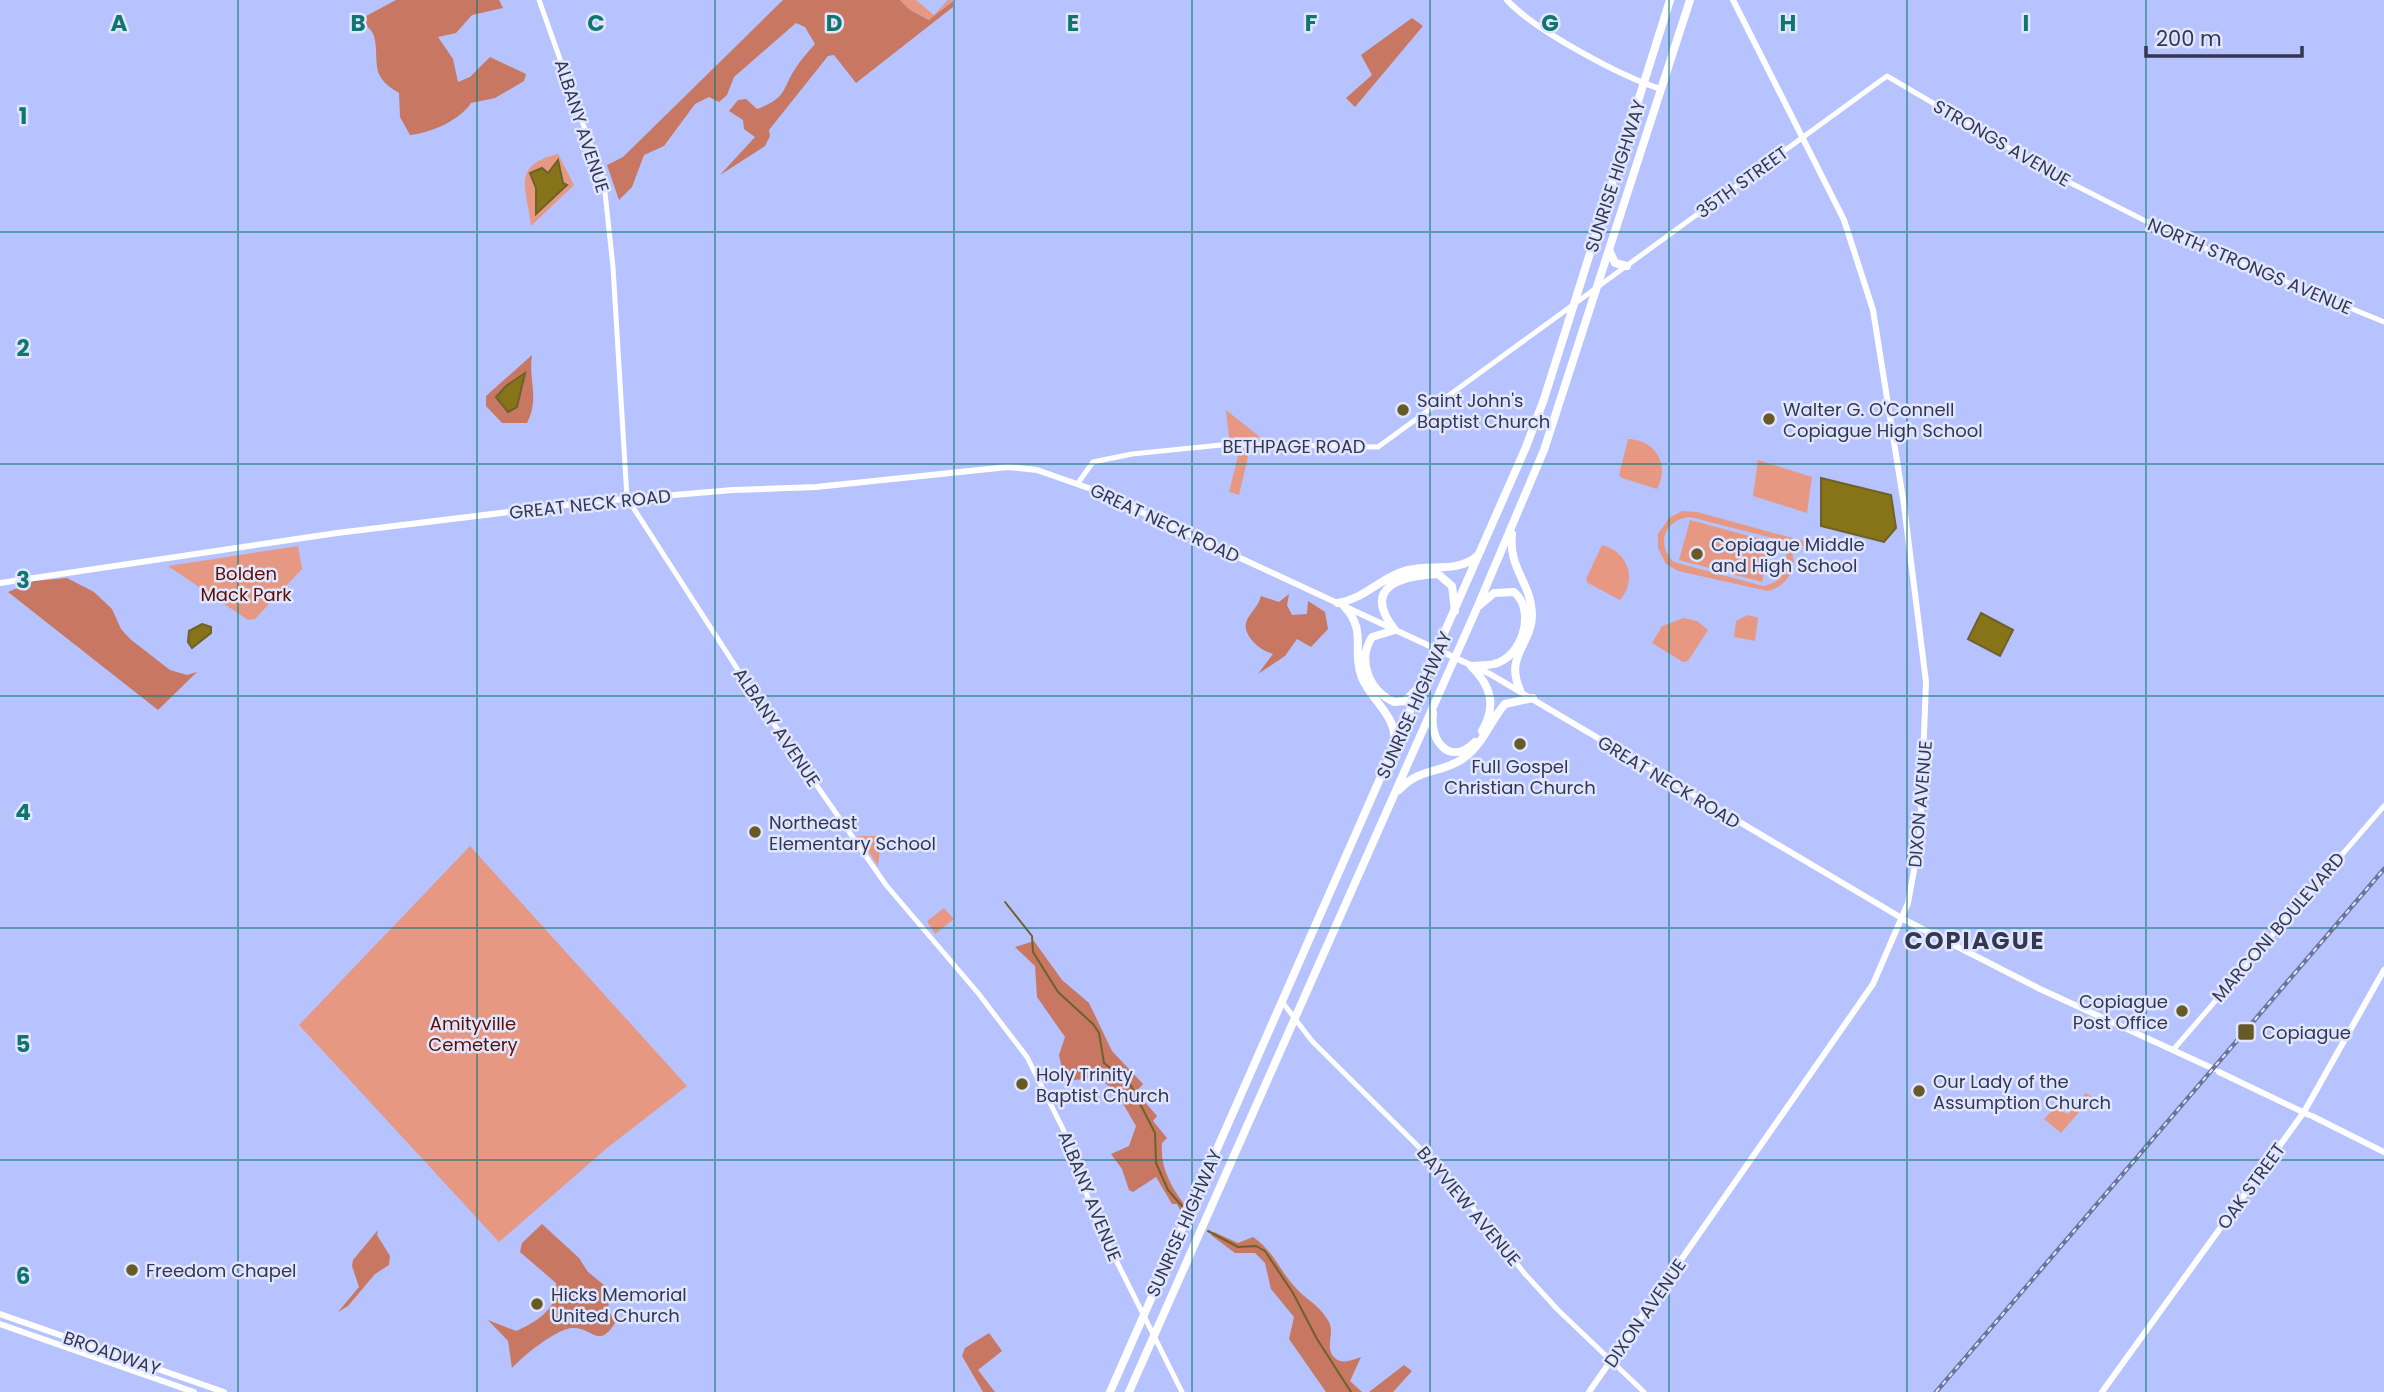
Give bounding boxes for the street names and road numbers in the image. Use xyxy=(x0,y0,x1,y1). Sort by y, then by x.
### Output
street label: ALBANY AVENUE xyxy=(549,56,615,196)
street label: STRONGS AVENUE xyxy=(1929,93,2075,193)
street label: SUNRISE HIGHWAY xyxy=(1579,96,1652,255)
street label: 35TH STREET xyxy=(1691,140,1793,224)
street label: NORTH STRONGS AVENUE xyxy=(2144,212,2356,320)
street label: BETHPAGE ROAD xyxy=(1222,434,1366,459)
street label: GREAT NECK ROAD xyxy=(1086,477,1244,569)
street label: GREAT NECK ROAD xyxy=(508,483,672,525)
street label: SUNRISE HIGHWAY xyxy=(1370,627,1458,783)
street label: ALBANY AVENUE xyxy=(728,663,826,791)
street label: GREAT NECK ROAD xyxy=(1593,730,1745,834)
street label: DIXON AVENUE xyxy=(1902,739,1938,869)
street label: MARCONI BOULEVARD xyxy=(2206,847,2350,1007)
street label: ALBANY AVENUE xyxy=(1052,1127,1128,1265)
street label: OAK STREET xyxy=(2211,1137,2291,1234)
street label: BAYVIEW AVENUE xyxy=(1411,1141,1527,1271)
street label: SUNRISE HIGHWAY xyxy=(1140,1145,1228,1301)
street label: DIXON AVENUE xyxy=(1598,1254,1692,1372)
street label: BROADWAY xyxy=(60,1325,164,1381)

